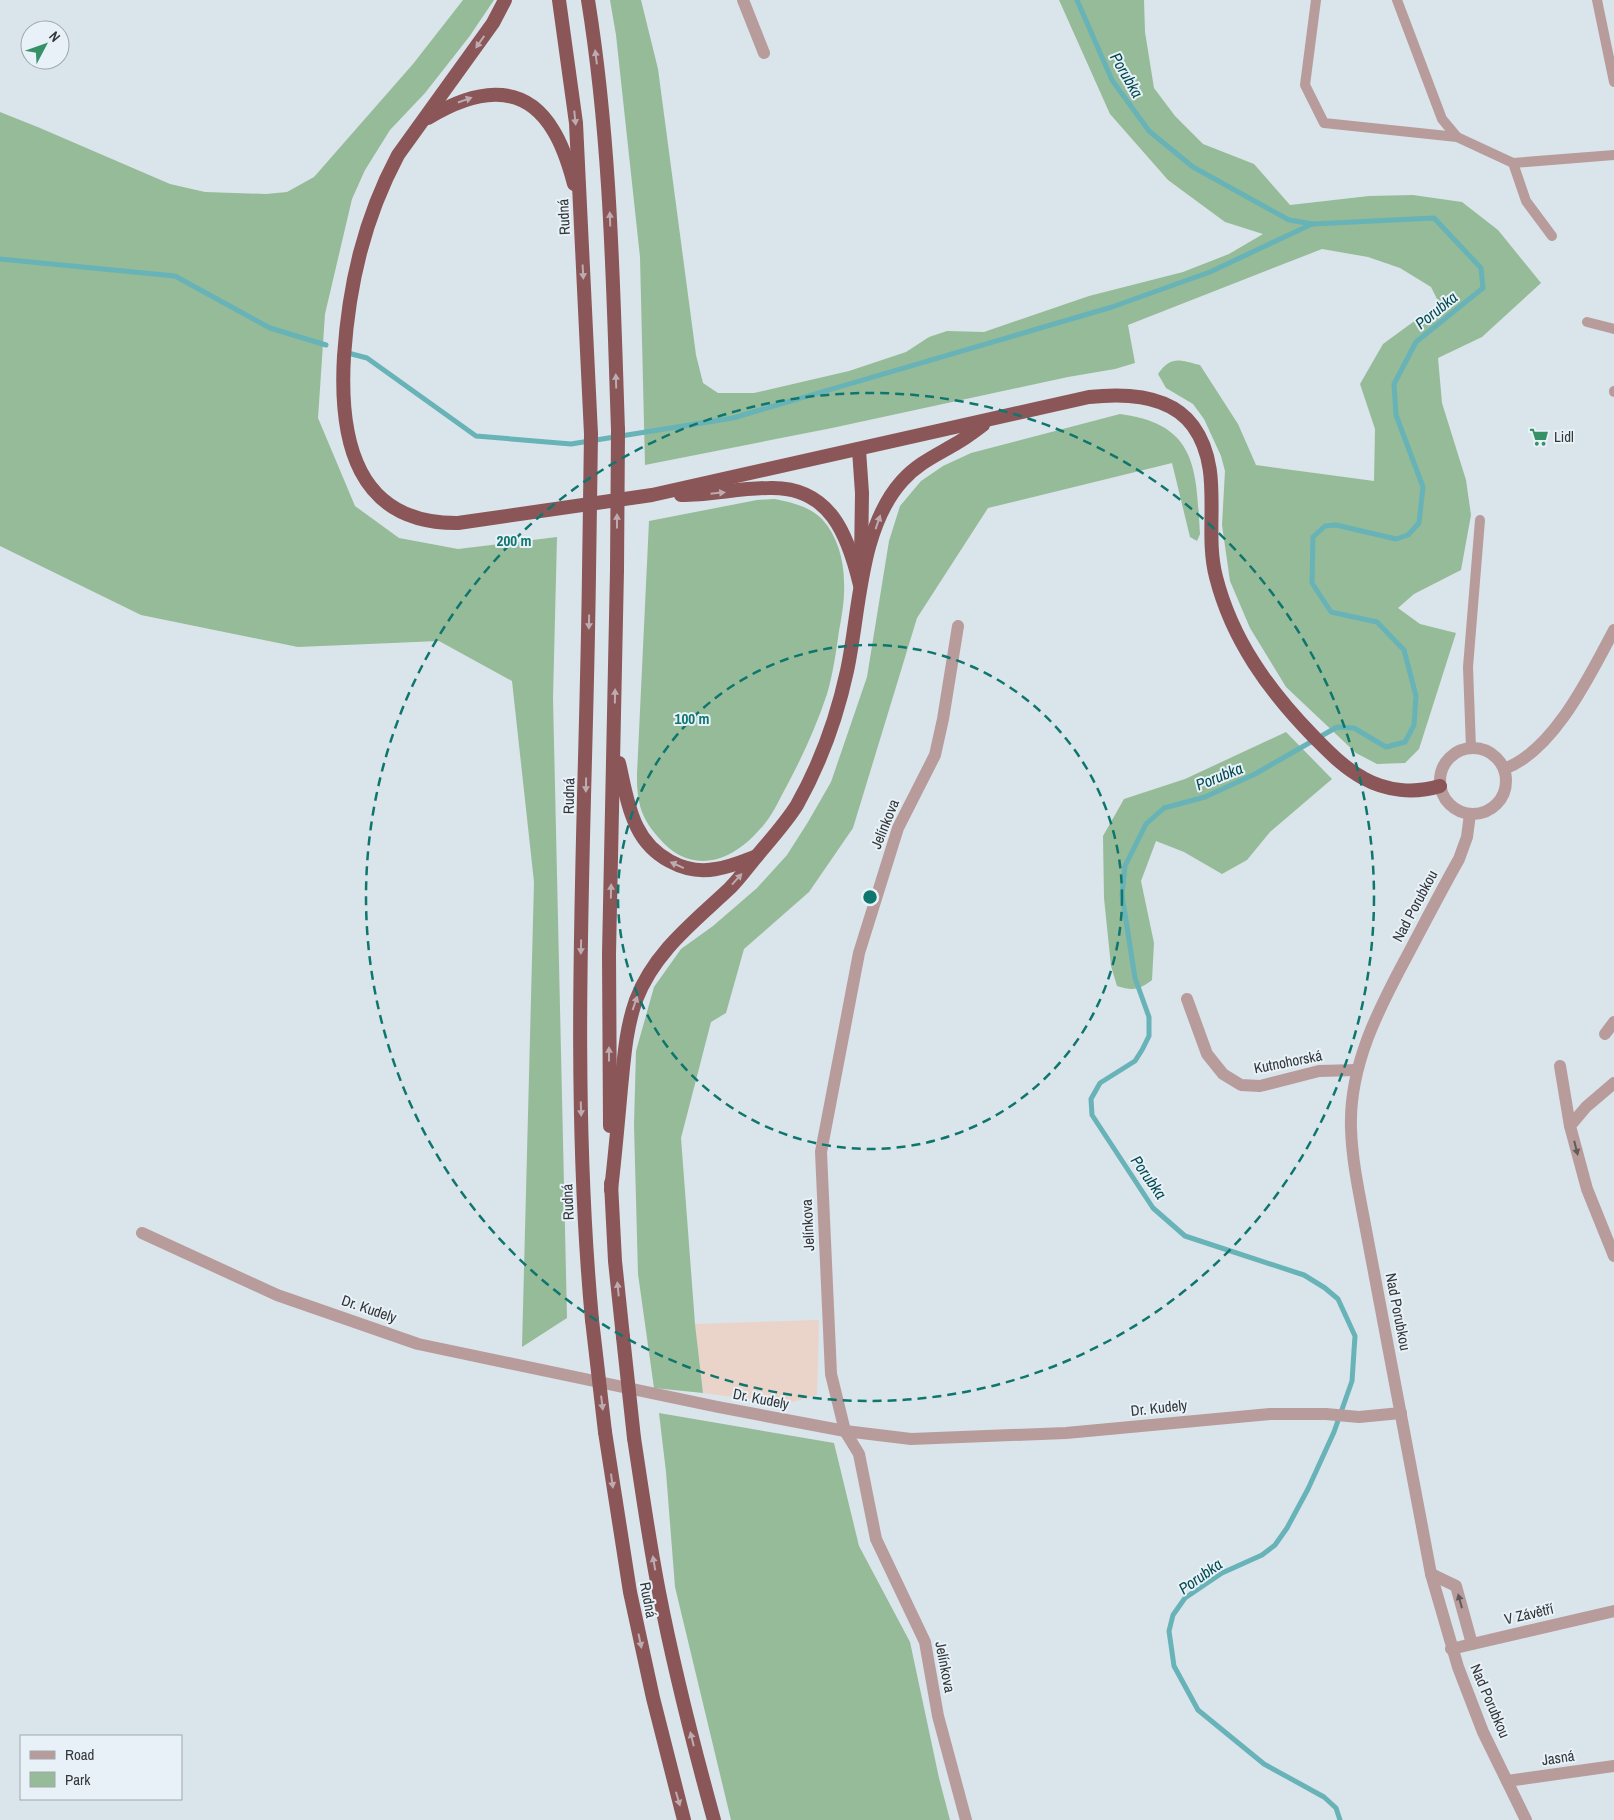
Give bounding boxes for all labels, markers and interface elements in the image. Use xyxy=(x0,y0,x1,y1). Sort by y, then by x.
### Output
north arrow xyxy=(20,20,70,70)
text: N xyxy=(45,27,64,46)
one-way arrow xyxy=(475,35,485,48)
one-way arrow xyxy=(592,48,600,64)
water label: Porubka xyxy=(1105,48,1149,102)
one-way arrow xyxy=(458,95,473,103)
one-way arrow xyxy=(571,110,579,126)
street label: Rudná xyxy=(552,198,575,236)
one-way arrow xyxy=(606,210,614,226)
one-way arrow xyxy=(580,265,588,281)
water label: Porubka xyxy=(1410,286,1462,334)
one-way arrow xyxy=(612,373,620,389)
supermarket icon: Lidl xyxy=(1528,426,1550,448)
place label: Lidl xyxy=(1554,426,1574,447)
one-way arrow xyxy=(710,489,726,497)
one-way arrow xyxy=(614,513,622,529)
one-way arrow xyxy=(874,514,882,529)
text: 200 m xyxy=(497,530,531,551)
one-way arrow xyxy=(585,614,593,630)
one-way arrow xyxy=(611,687,619,703)
text: 100 m xyxy=(675,708,709,729)
water label: Porubka xyxy=(1192,757,1246,795)
one-way arrow xyxy=(581,777,589,793)
street label: Rudná xyxy=(558,778,579,814)
street label: Jelínkova xyxy=(865,796,904,852)
one-way arrow xyxy=(670,860,684,868)
street label: Nad Porubkou xyxy=(1387,866,1442,945)
one-way arrow xyxy=(731,874,743,886)
one-way arrow xyxy=(607,883,615,899)
centre of rings xyxy=(861,888,879,906)
one-way arrow xyxy=(577,939,585,955)
one-way arrow xyxy=(632,996,640,1011)
street label: Kutnohorská xyxy=(1252,1045,1324,1078)
one-way arrow xyxy=(605,1046,613,1062)
one-way arrow xyxy=(578,1102,586,1118)
one-way arrow xyxy=(1572,1140,1580,1155)
water label: Porubka xyxy=(1126,1151,1172,1203)
street label: Rudná xyxy=(556,1183,579,1220)
street label: Jelínkova xyxy=(796,1198,819,1252)
street label: Nad Porubkou xyxy=(1381,1271,1416,1353)
one-way arrow xyxy=(614,1280,622,1296)
street label: Dr. Kudely xyxy=(339,1289,400,1328)
street label: Dr. Kudely xyxy=(731,1383,792,1414)
street label: Dr. Kudely xyxy=(1130,1394,1189,1421)
one-way arrow xyxy=(598,1396,606,1412)
one-way arrow xyxy=(608,1473,616,1489)
water label: Porubka xyxy=(1174,1553,1226,1599)
one-way arrow xyxy=(649,1555,657,1571)
street label: Rudná xyxy=(635,1580,662,1620)
one-way arrow xyxy=(1456,1594,1464,1609)
street label: V Závětří xyxy=(1502,1598,1556,1629)
one-way arrow xyxy=(636,1633,644,1648)
street label: Jelínkova xyxy=(930,1639,961,1695)
street label: Nad Porubkou xyxy=(1465,1661,1515,1741)
one-way arrow xyxy=(688,1732,696,1747)
legend xyxy=(20,1735,182,1800)
text: Road xyxy=(65,1744,94,1765)
street label: Jasná xyxy=(1540,1745,1576,1770)
text: Park xyxy=(65,1769,91,1790)
one-way arrow xyxy=(675,1791,683,1806)

